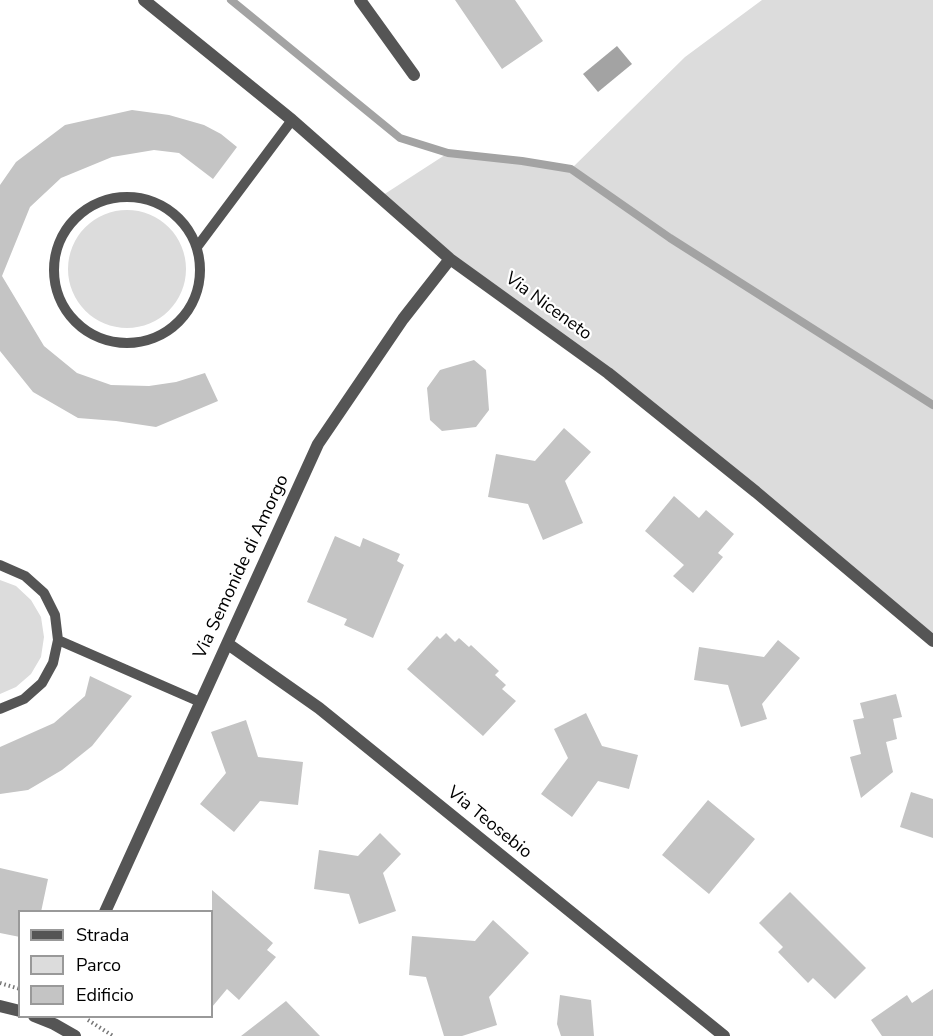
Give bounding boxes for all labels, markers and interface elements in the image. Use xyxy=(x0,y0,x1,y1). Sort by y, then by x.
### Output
street label: Via Niceneto xyxy=(500,268,596,346)
street label: Via Semonide di Amorgo xyxy=(190,472,294,662)
street label: Via Teosebio xyxy=(442,782,536,864)
legend xyxy=(18,910,213,1018)
text: Strada xyxy=(76,923,129,947)
text: Parco xyxy=(76,953,121,977)
text: Edificio xyxy=(76,983,134,1007)

